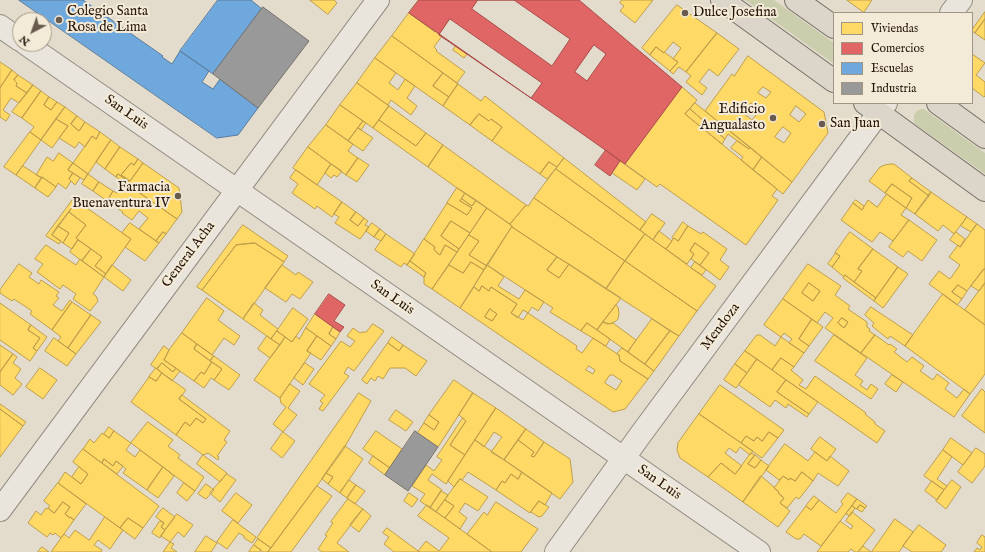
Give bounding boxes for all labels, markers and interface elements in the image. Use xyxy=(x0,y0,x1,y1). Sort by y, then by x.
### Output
place label: Colegio Santa Rosa de Lima xyxy=(67,4,148,36)
place label: Dulce Josefina xyxy=(693,5,777,21)
marker: Dulce Josefina xyxy=(680,8,690,18)
north arrow xyxy=(12,12,52,52)
legend xyxy=(833,12,973,104)
marker: Colegio Santa Rosa de Lima xyxy=(54,15,64,25)
text: Viviendas xyxy=(871,21,918,36)
text: N xyxy=(17,32,33,49)
text: Comercios xyxy=(871,41,924,56)
text: Escuelas xyxy=(871,61,913,76)
text: Industria xyxy=(871,81,916,96)
street label: San Luis xyxy=(101,92,151,134)
place label: Edificio Angualasto xyxy=(700,102,765,134)
marker: Edificio Angualasto xyxy=(768,113,778,123)
place label: San Juan xyxy=(830,116,880,132)
marker: San Juan xyxy=(817,119,827,129)
place label: Farmacia Buenaventura IV xyxy=(72,180,170,212)
marker: Farmacia Buenaventura IV xyxy=(173,191,183,201)
street label: General Acha xyxy=(159,219,219,291)
street label: San Luis xyxy=(367,277,417,319)
street label: Mendoza xyxy=(698,300,744,354)
street label: San Luis xyxy=(634,462,684,504)

